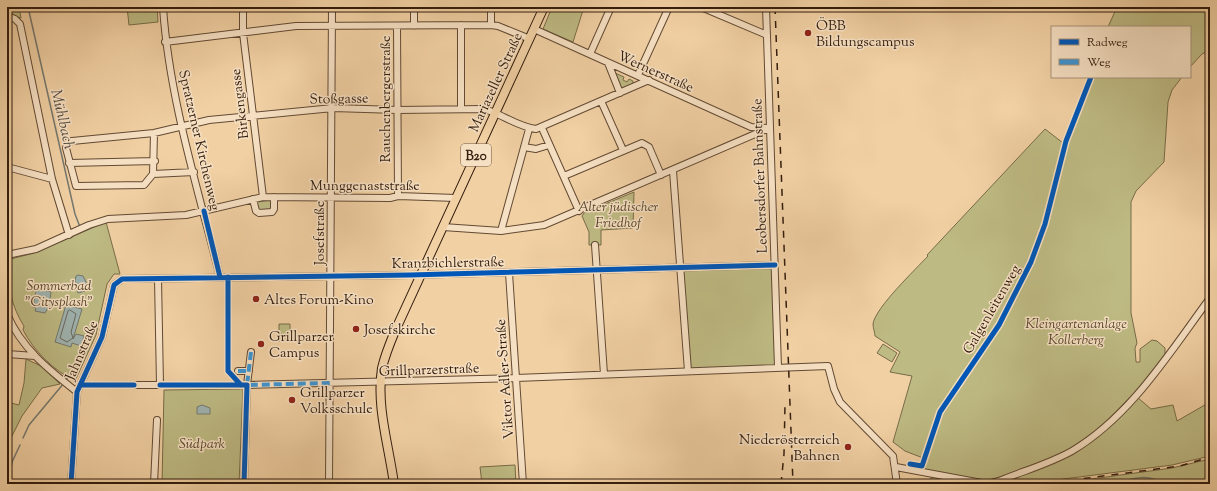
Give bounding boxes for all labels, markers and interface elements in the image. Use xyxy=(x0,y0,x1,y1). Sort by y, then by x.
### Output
place label: ÖBB Bildungscampus xyxy=(816,16,914,53)
legend xyxy=(1051,26,1191,78)
marker: ÖBB Bildungscampus xyxy=(803,28,813,38)
street label: Mariazeller Straße xyxy=(465,30,529,136)
text: Radweg xyxy=(1087,34,1128,52)
street label: Rauchenbergerstraße xyxy=(377,35,397,163)
street label: Wernerstraße xyxy=(614,47,697,99)
text: Weg xyxy=(1087,54,1111,72)
street label: Birkengasse xyxy=(227,67,255,140)
street label: Spratzerner Kirchenweg xyxy=(172,68,224,213)
water label: Mühlbach xyxy=(44,87,79,152)
street label: Stoßgasse xyxy=(309,89,369,111)
street label: Leobersdorfer Bahnstraße xyxy=(748,98,774,254)
road number: B20 xyxy=(461,144,491,166)
street label: Munggenaststraße xyxy=(310,177,420,197)
park label: Alter jüdischer Friedhof xyxy=(578,198,658,234)
street label: Josefstraße xyxy=(311,201,331,266)
street label: Kranzbichlerstraße xyxy=(392,253,504,275)
street label: Galgenleitenweg xyxy=(959,262,1026,358)
park label: Sommerbad "Citysplash" xyxy=(25,277,93,313)
place label: Altes Forum-Kino xyxy=(264,291,374,311)
marker: Altes Forum-Kino xyxy=(251,294,261,304)
park label: Kleingartenanlage Kollerberg xyxy=(1025,315,1127,351)
street label: Jahnstraße xyxy=(61,318,104,385)
street label: Viktor Adler-Straße xyxy=(492,318,520,440)
place label: Josefskirche xyxy=(363,321,436,341)
marker: Josefskirche xyxy=(351,324,361,334)
place label: Grillparzer Campus xyxy=(269,328,334,364)
marker: Grillparzer Campus xyxy=(256,339,266,349)
street label: Grillparzerstraße xyxy=(378,359,480,383)
place label: Grillparzer Volksschule xyxy=(300,384,373,420)
marker: Grillparzer Volksschule xyxy=(287,395,297,405)
place label: Niederösterreich Bahnen xyxy=(739,431,840,467)
park label: Südpark xyxy=(179,435,226,455)
marker: Niederösterreich Bahnen xyxy=(843,442,853,452)

